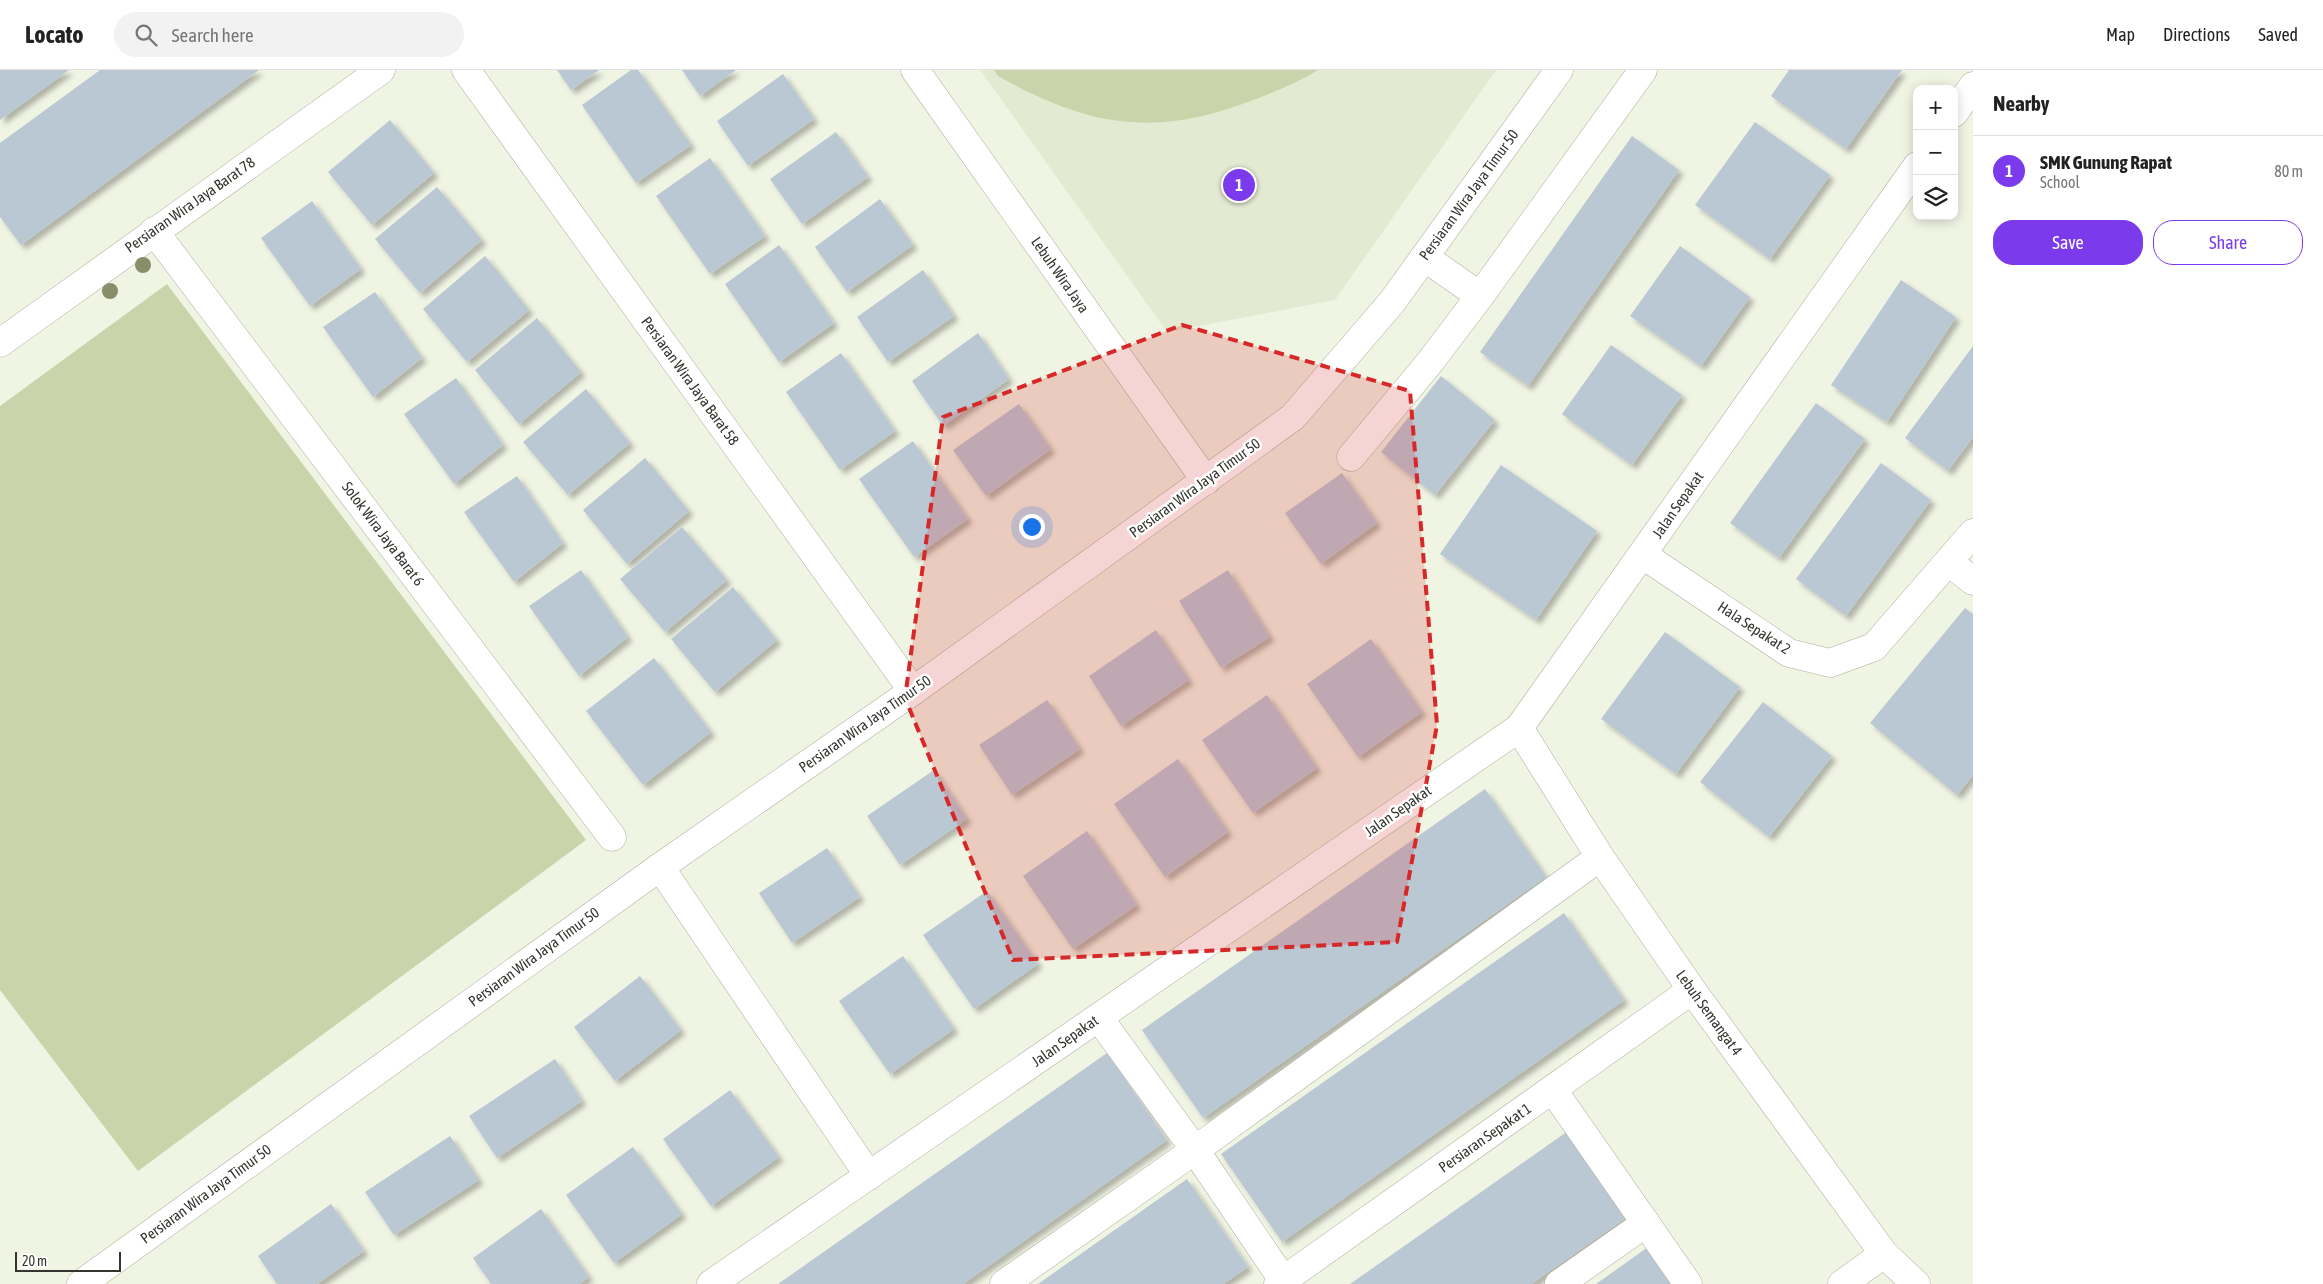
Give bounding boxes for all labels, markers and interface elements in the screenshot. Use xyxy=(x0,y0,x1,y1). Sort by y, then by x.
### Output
search box xyxy=(114,12,464,57)
text: Locato xyxy=(25,21,84,48)
icon: search xyxy=(132,21,160,49)
text: Search here xyxy=(172,24,254,46)
text: Map xyxy=(2106,24,2135,45)
text: Directions xyxy=(2163,24,2230,45)
text: Saved xyxy=(2258,24,2298,45)
map controls xyxy=(1913,85,1958,220)
button: + xyxy=(1913,85,1958,130)
text: Nearby xyxy=(1993,91,2049,115)
street label: Persiaran Wira Jaya Timur 50 xyxy=(1415,126,1522,263)
button: − xyxy=(1913,130,1958,175)
text: SMK Gunung Rapat xyxy=(2040,151,2172,173)
street label: Persiaran Wira Jaya Barat 78 xyxy=(122,153,258,256)
text: 1 xyxy=(2005,162,2013,180)
text: 80 m xyxy=(2274,162,2303,180)
pin: 1 xyxy=(1223,166,1255,204)
text: School xyxy=(2040,173,2080,191)
button: layers xyxy=(1913,175,1958,220)
button: Save xyxy=(1993,220,2143,265)
button: Share xyxy=(2153,220,2303,265)
street label: Lebuh Wira Jaya xyxy=(1028,234,1093,316)
street label: Persiaran Wira Jaya Barat 58 xyxy=(638,313,743,448)
street label: Persiaran Wira Jaya Timur 50 xyxy=(1126,434,1263,541)
street label: Jalan Sepakat xyxy=(1649,468,1707,541)
street label: Solok Wira Jaya Barat 6 xyxy=(339,478,428,589)
your location xyxy=(1019,514,1045,540)
street label: Hala Sepakat 2 xyxy=(1715,598,1794,657)
street label: Persiaran Wira Jaya Timur 50 xyxy=(795,672,934,776)
street label: Jalan Sepakat xyxy=(1361,782,1434,840)
street label: Persiaran Wira Jaya Timur 50 xyxy=(465,903,602,1010)
street label: Lebuh Semangat 4 xyxy=(1673,967,1746,1059)
street label: Jalan Sepakat xyxy=(1028,1012,1101,1070)
street label: Persiaran Sepakat 1 xyxy=(1435,1099,1534,1176)
street label: Persiaran Wira Jaya Timur 50 xyxy=(137,1140,274,1247)
scale bar xyxy=(15,1249,121,1272)
text: 20 m xyxy=(22,1253,47,1269)

